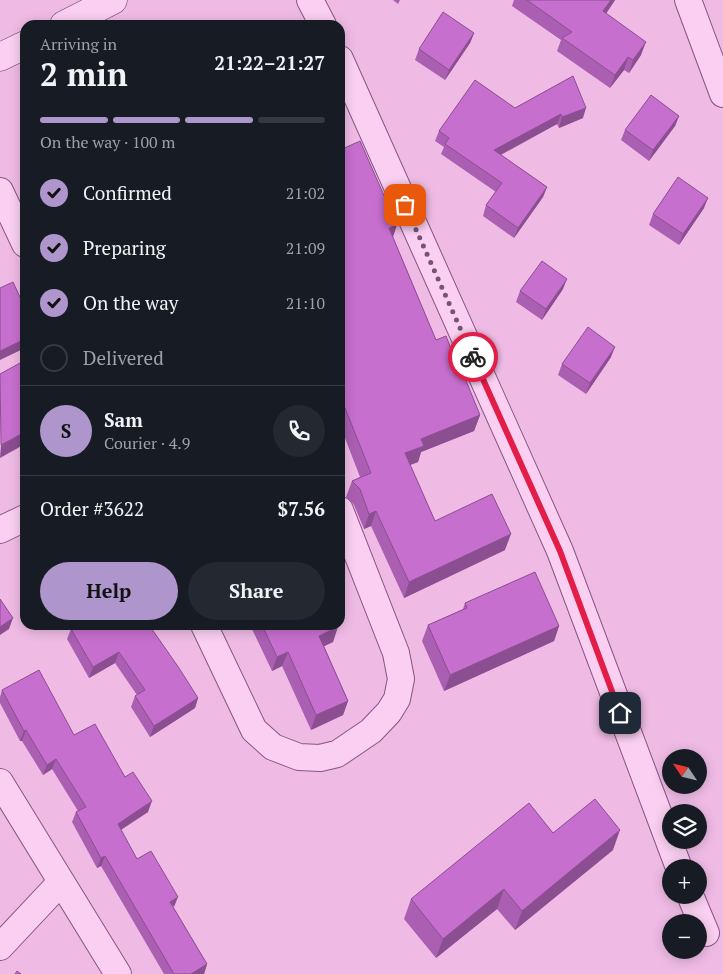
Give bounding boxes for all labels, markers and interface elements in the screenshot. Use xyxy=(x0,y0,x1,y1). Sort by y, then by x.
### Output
text: Arriving in xyxy=(40,33,117,55)
text: 21:22–21:27 xyxy=(214,50,325,75)
text: 2 min xyxy=(40,53,128,95)
text: On the way · 100 m xyxy=(40,131,175,153)
icon: check xyxy=(40,179,68,207)
text: Confirmed xyxy=(83,180,172,205)
text: 21:02 xyxy=(286,182,325,204)
pin xyxy=(384,184,426,226)
icon: bag xyxy=(391,191,419,219)
icon: check xyxy=(40,234,68,262)
text: Preparing xyxy=(83,235,166,260)
text: 21:09 xyxy=(286,237,325,259)
icon: check xyxy=(40,289,68,317)
text: On the way xyxy=(83,290,178,315)
text: 21:10 xyxy=(286,292,325,314)
courier xyxy=(448,332,498,382)
icon: bike xyxy=(459,343,487,371)
text: Delivered xyxy=(83,345,164,370)
button: phone xyxy=(273,405,325,457)
text: Sam xyxy=(104,407,143,432)
text: S xyxy=(61,418,71,443)
text: Courier · 4.9 xyxy=(104,432,190,454)
text: Order #3622 xyxy=(40,496,144,521)
text: $7.56 xyxy=(277,496,325,521)
button: Help xyxy=(40,562,178,620)
button: Share xyxy=(188,562,325,620)
pin xyxy=(599,692,641,734)
icon: home xyxy=(606,699,634,727)
north arrow xyxy=(662,749,708,794)
map controls xyxy=(662,749,707,959)
button: layers xyxy=(662,804,707,849)
button: + xyxy=(662,859,707,904)
button: − xyxy=(662,914,707,959)

